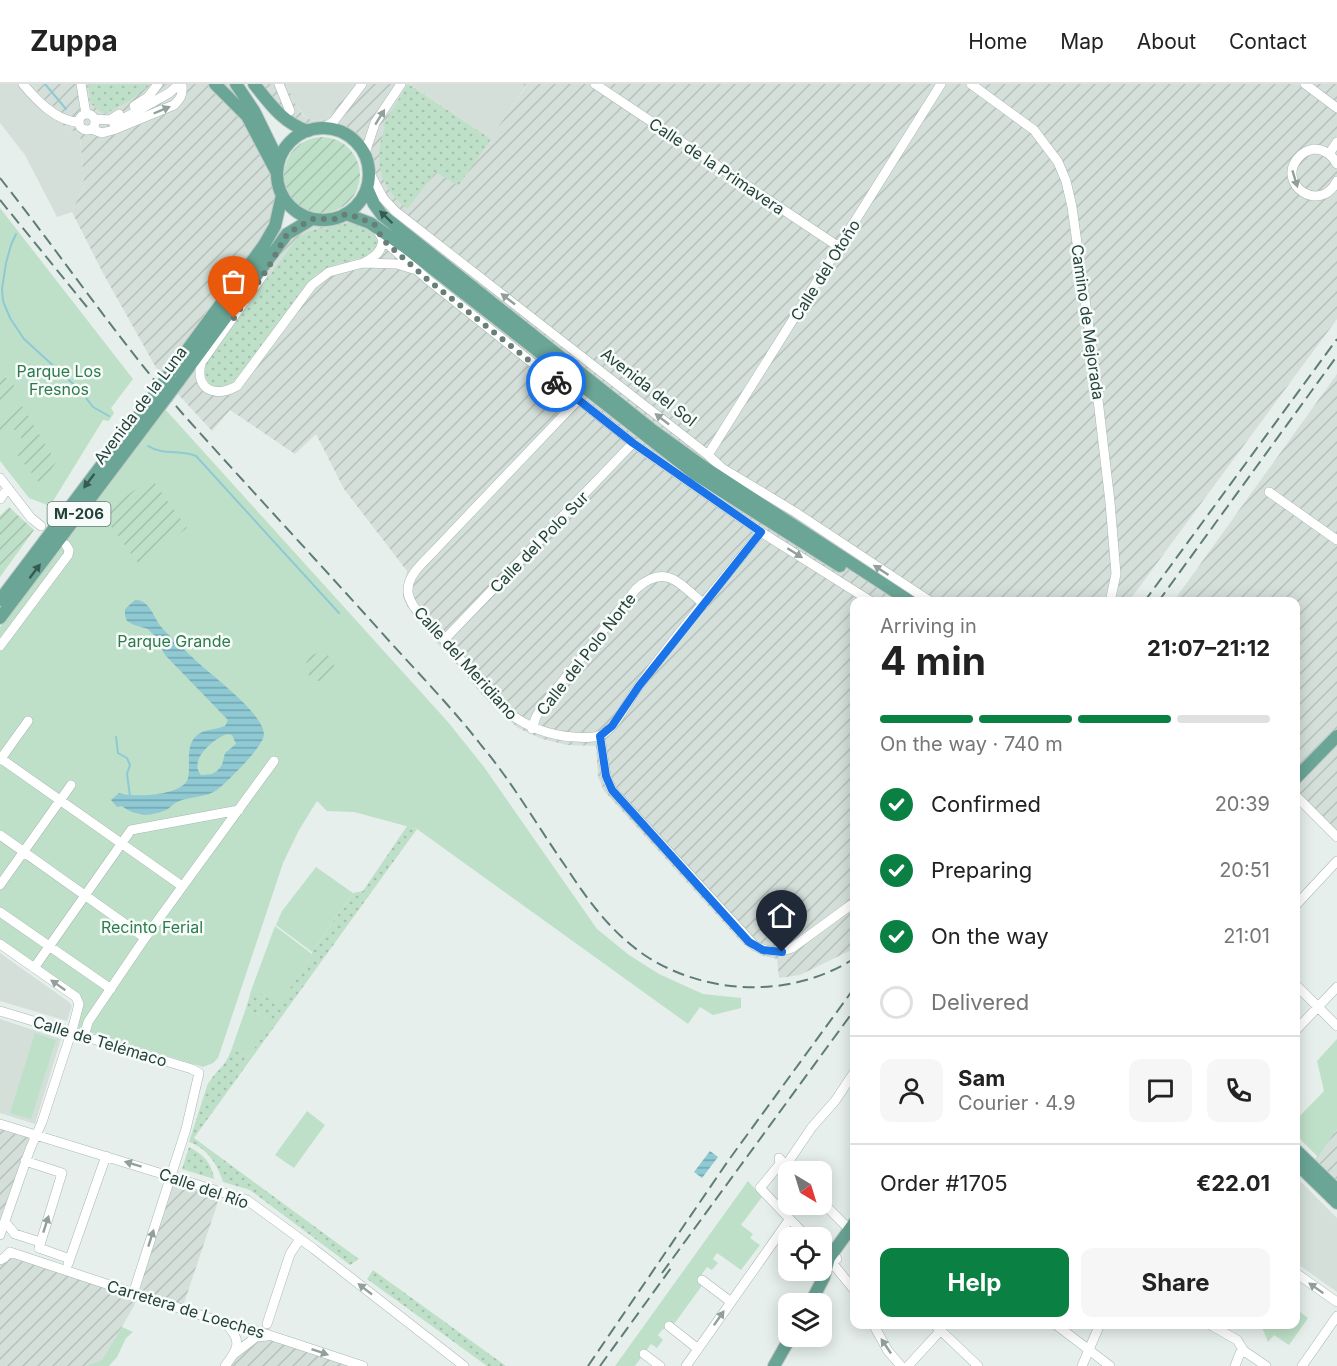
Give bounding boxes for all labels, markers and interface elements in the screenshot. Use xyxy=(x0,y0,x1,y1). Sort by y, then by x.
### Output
text: Zuppa xyxy=(30,24,118,58)
text: Home xyxy=(968,29,1027,54)
text: Map xyxy=(1060,29,1104,54)
text: About xyxy=(1137,29,1196,54)
text: Contact xyxy=(1229,29,1307,54)
one-way arrow xyxy=(153,104,171,114)
one-way arrow xyxy=(374,109,385,125)
street label: Calle de la Primavera xyxy=(645,113,789,219)
one-way arrow xyxy=(1291,170,1300,188)
one-way arrow xyxy=(378,210,393,224)
street label: Calle del Otoño xyxy=(786,216,864,324)
street label: Camino de Mejorada xyxy=(1067,243,1109,401)
pin xyxy=(208,256,259,318)
icon: bag xyxy=(217,265,250,298)
one-way arrow xyxy=(501,293,516,305)
street label: Avenida de la Luna xyxy=(89,342,191,468)
street label: Avenida del Sol xyxy=(597,343,701,431)
courier xyxy=(526,352,586,412)
park label: Parque Los Fresnos xyxy=(16,361,102,399)
icon: bike xyxy=(540,366,573,399)
one-way arrow xyxy=(654,412,670,425)
one-way arrow xyxy=(83,473,96,489)
street label: Calle del Polo Sur xyxy=(486,487,592,597)
road number: M-206 xyxy=(48,502,110,526)
one-way arrow xyxy=(787,548,803,559)
one-way arrow xyxy=(29,564,41,579)
one-way arrow xyxy=(873,565,889,576)
street label: Calle del Polo Norte xyxy=(532,589,640,719)
street label: Calle del Meridiano xyxy=(410,602,522,724)
text: Arriving in xyxy=(880,614,977,638)
park label: Parque Grande xyxy=(117,631,231,651)
text: 21:07–21:12 xyxy=(1147,635,1270,661)
text: 4 min xyxy=(880,637,986,684)
text: On the way · 740 m xyxy=(880,732,1063,756)
icon: check xyxy=(880,788,913,821)
text: Confirmed xyxy=(931,791,1041,817)
text: 20:39 xyxy=(1215,792,1270,816)
icon: check xyxy=(880,854,913,887)
text: Preparing xyxy=(931,857,1032,883)
text: 20:51 xyxy=(1219,858,1270,882)
pin xyxy=(756,890,807,952)
icon: home xyxy=(765,899,798,932)
park label: Recinto Ferial xyxy=(101,917,203,937)
icon: check xyxy=(880,920,913,953)
text: On the way xyxy=(931,923,1049,949)
text: 21:01 xyxy=(1223,924,1270,948)
one-way arrow xyxy=(51,979,67,991)
text: Delivered xyxy=(931,989,1029,1015)
street label: Calle de Telémaco xyxy=(31,1011,169,1071)
button: person xyxy=(880,1059,943,1122)
button: chat xyxy=(1129,1059,1192,1122)
button: phone xyxy=(1207,1059,1270,1122)
text: Sam xyxy=(958,1065,1005,1091)
text: Courier · 4.9 xyxy=(958,1091,1076,1115)
one-way arrow xyxy=(124,1159,142,1168)
north arrow xyxy=(778,1161,832,1215)
map controls xyxy=(778,1161,832,1347)
street label: Calle del Río xyxy=(157,1163,251,1213)
text: Order #1705 xyxy=(880,1170,1008,1196)
text: €22.01 xyxy=(1196,1170,1270,1196)
one-way arrow xyxy=(42,1215,51,1233)
button: locate xyxy=(778,1227,832,1281)
one-way arrow xyxy=(147,1229,156,1247)
button: Help xyxy=(880,1248,1069,1317)
button: Share xyxy=(1081,1248,1270,1317)
street label: Carretera de Loeches xyxy=(105,1275,267,1343)
one-way arrow xyxy=(357,1282,373,1295)
one-way arrow xyxy=(1309,1282,1325,1294)
button: layers xyxy=(778,1293,832,1347)
one-way arrow xyxy=(713,1311,725,1327)
one-way arrow xyxy=(880,1339,892,1355)
one-way arrow xyxy=(311,1348,329,1357)

